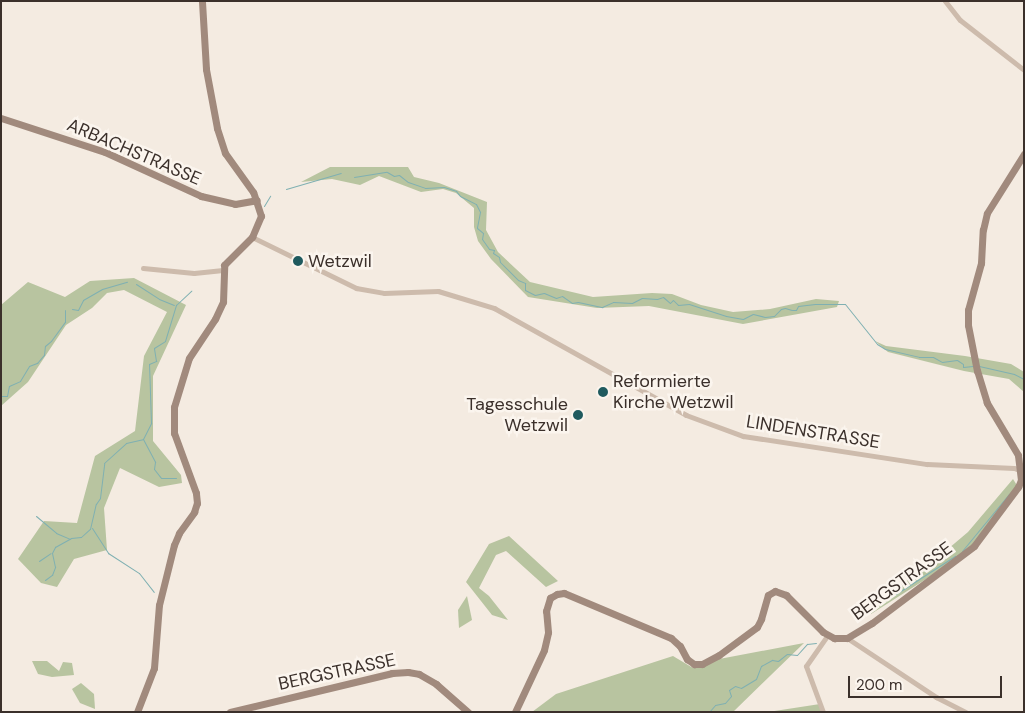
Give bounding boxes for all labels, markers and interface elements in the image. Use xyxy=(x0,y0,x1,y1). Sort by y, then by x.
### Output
street label: ARBACHSTRASSE xyxy=(64,114,204,190)
place label: Wetzwil xyxy=(308,250,372,272)
marker: Wetzwil xyxy=(292,255,304,267)
place label: Reformierte Kirche Wetzwil xyxy=(613,371,734,414)
marker: Reformierte Kirche Wetzwil xyxy=(597,386,609,398)
place label: Tagesschule Wetzwil xyxy=(466,394,568,436)
marker: Tagesschule Wetzwil xyxy=(572,409,584,421)
street label: LINDENSTRASSE xyxy=(745,411,881,453)
street label: BERGSTRASSE xyxy=(847,537,957,625)
street label: BERGSTRASSE xyxy=(276,649,398,695)
scale bar xyxy=(850,666,1004,698)
text: 200 m xyxy=(856,675,902,695)

